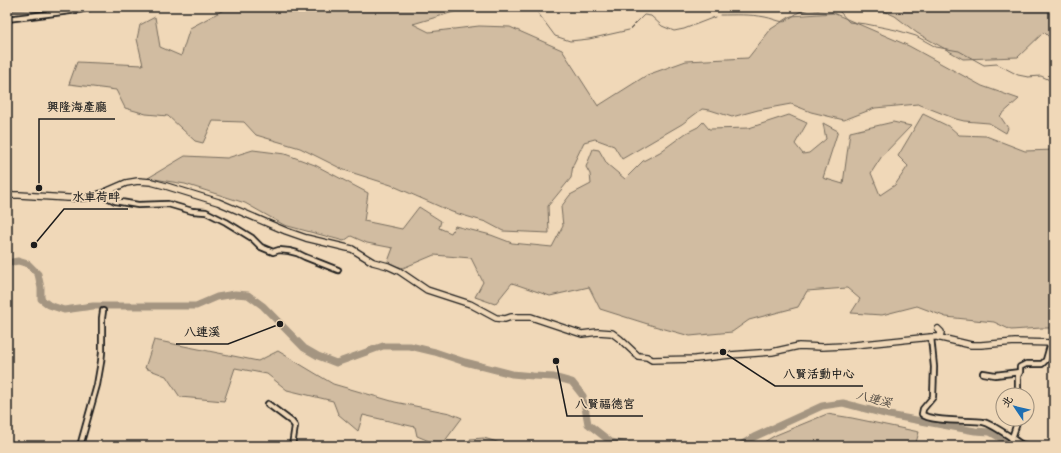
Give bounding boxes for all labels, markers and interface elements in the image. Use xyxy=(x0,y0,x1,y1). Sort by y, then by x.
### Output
callout: 興隆海產廳 xyxy=(39,95,115,119)
text: 興隆海產廳 xyxy=(47,100,107,115)
callout: 水車荷畔 xyxy=(64,185,128,209)
text: 水車荷畔 xyxy=(72,190,120,205)
callout: 八連溪 xyxy=(176,320,228,344)
text: 八連溪 xyxy=(184,325,220,340)
callout: 八賢活動中心 xyxy=(775,362,863,386)
text: 八賢活動中心 xyxy=(783,367,855,382)
north arrow xyxy=(995,387,1035,427)
water label: 八連溪 xyxy=(855,388,894,411)
callout: 八賢福德宮 xyxy=(567,392,643,416)
text: 北 xyxy=(999,393,1016,410)
text: 八賢福德宮 xyxy=(575,397,635,412)

